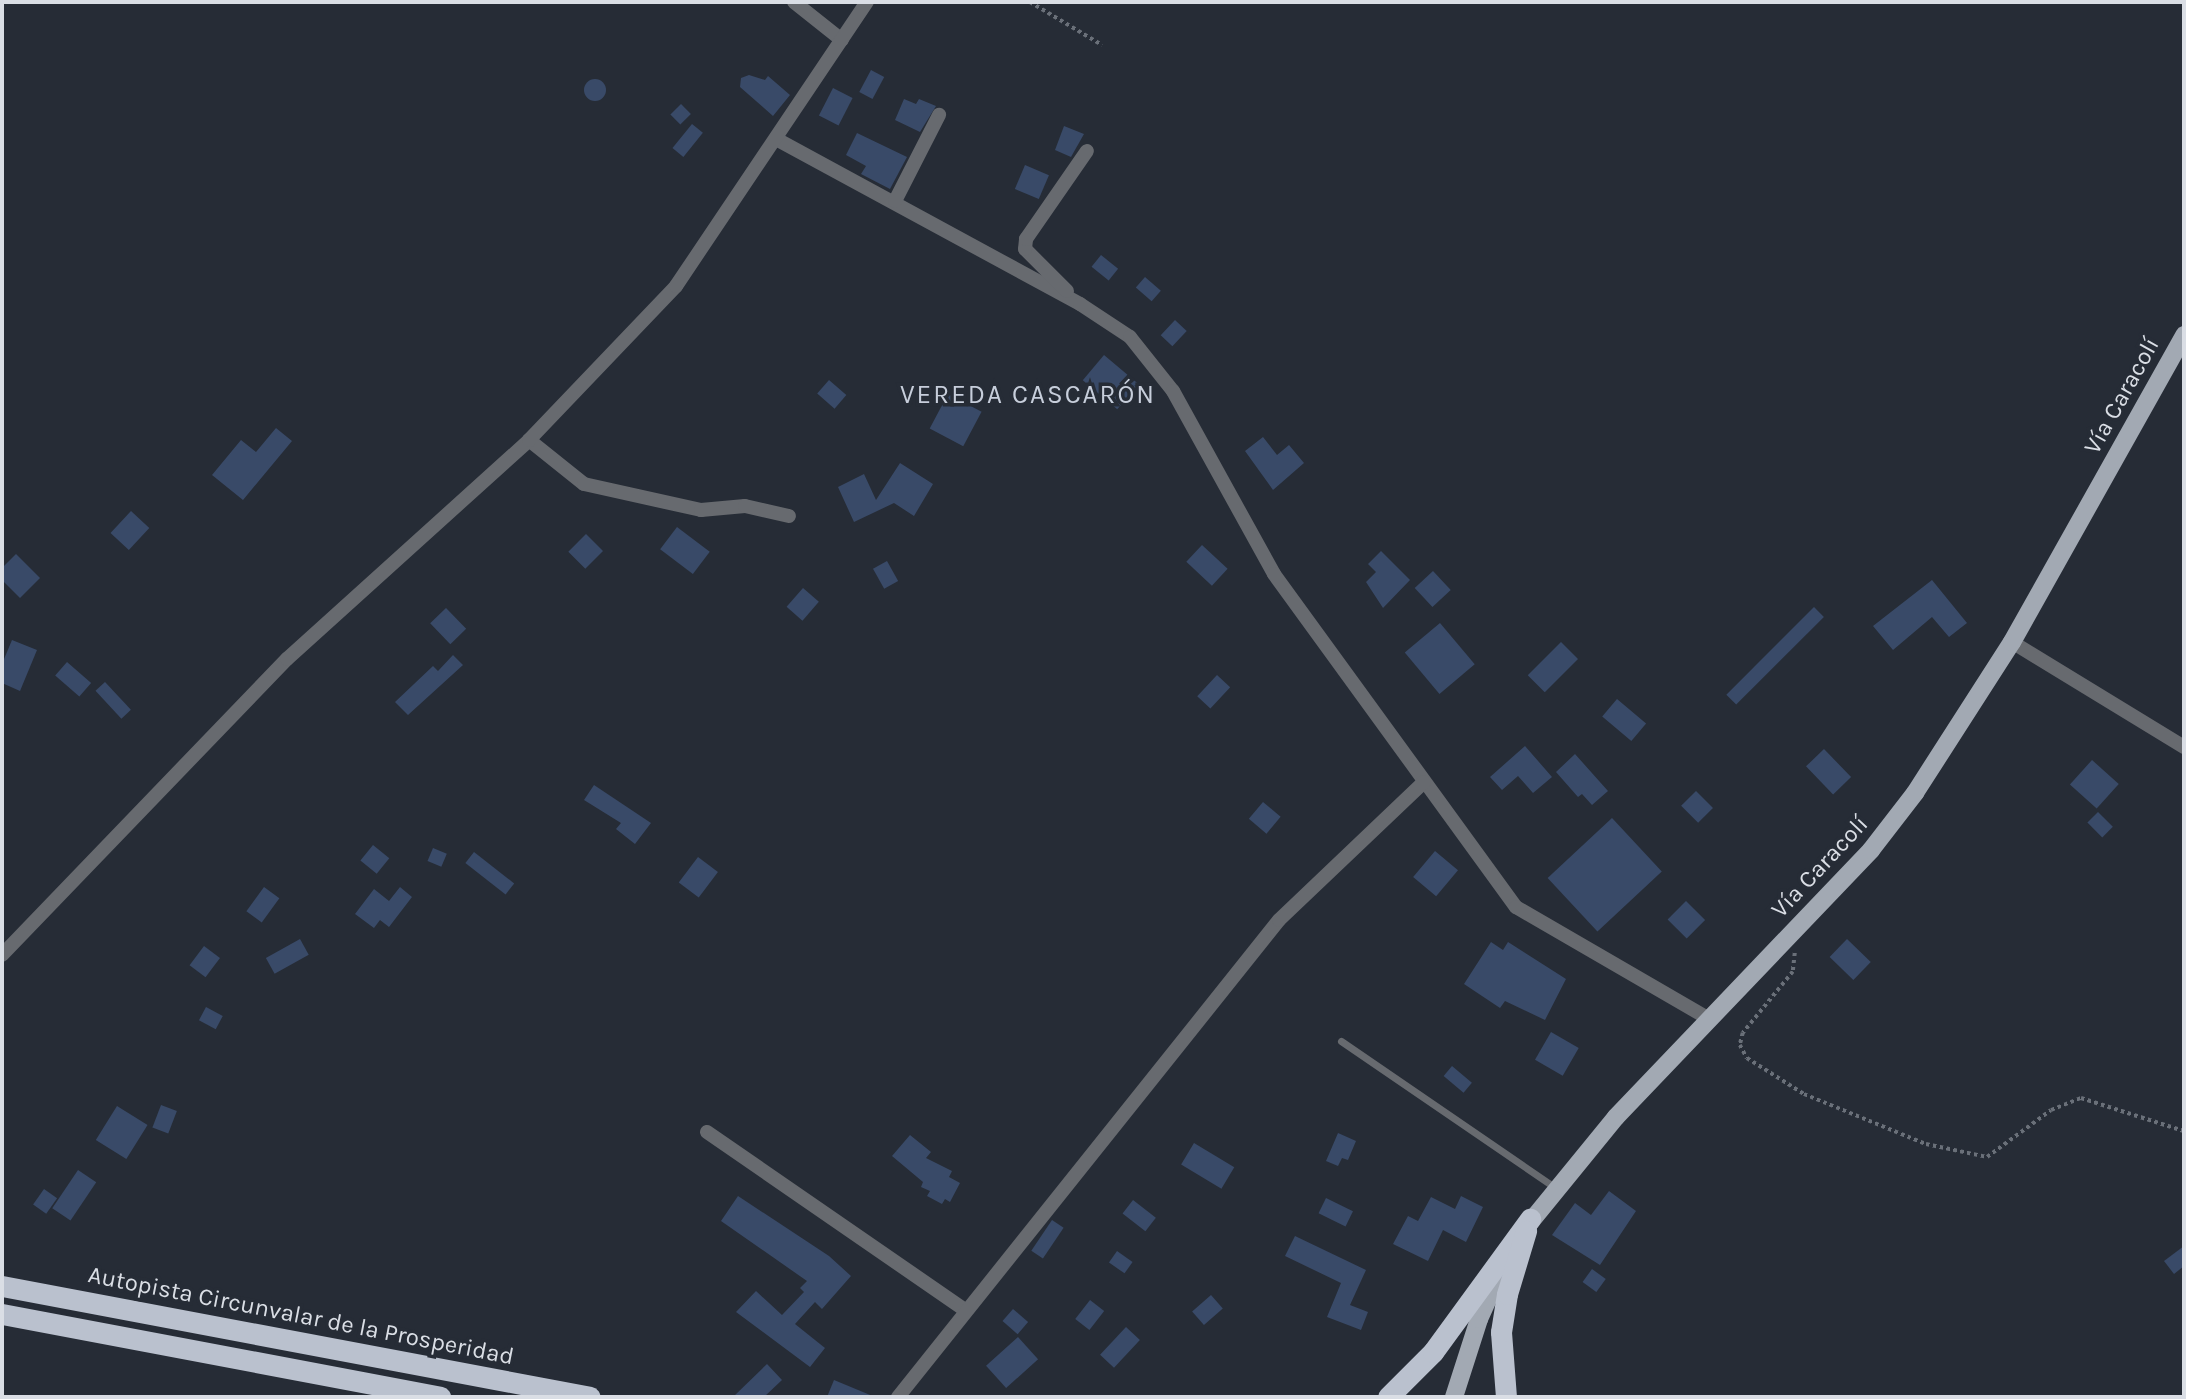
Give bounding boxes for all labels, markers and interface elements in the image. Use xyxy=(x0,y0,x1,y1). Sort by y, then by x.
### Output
street label: Vía Caracolí xyxy=(2078,333,2166,459)
district label: VEREDA CASCARÓN xyxy=(902,379,1154,411)
street label: Vía Caracolí xyxy=(1766,810,1874,924)
street label: Autopista Circunvalar de la Prosperidad xyxy=(86,1261,516,1371)

